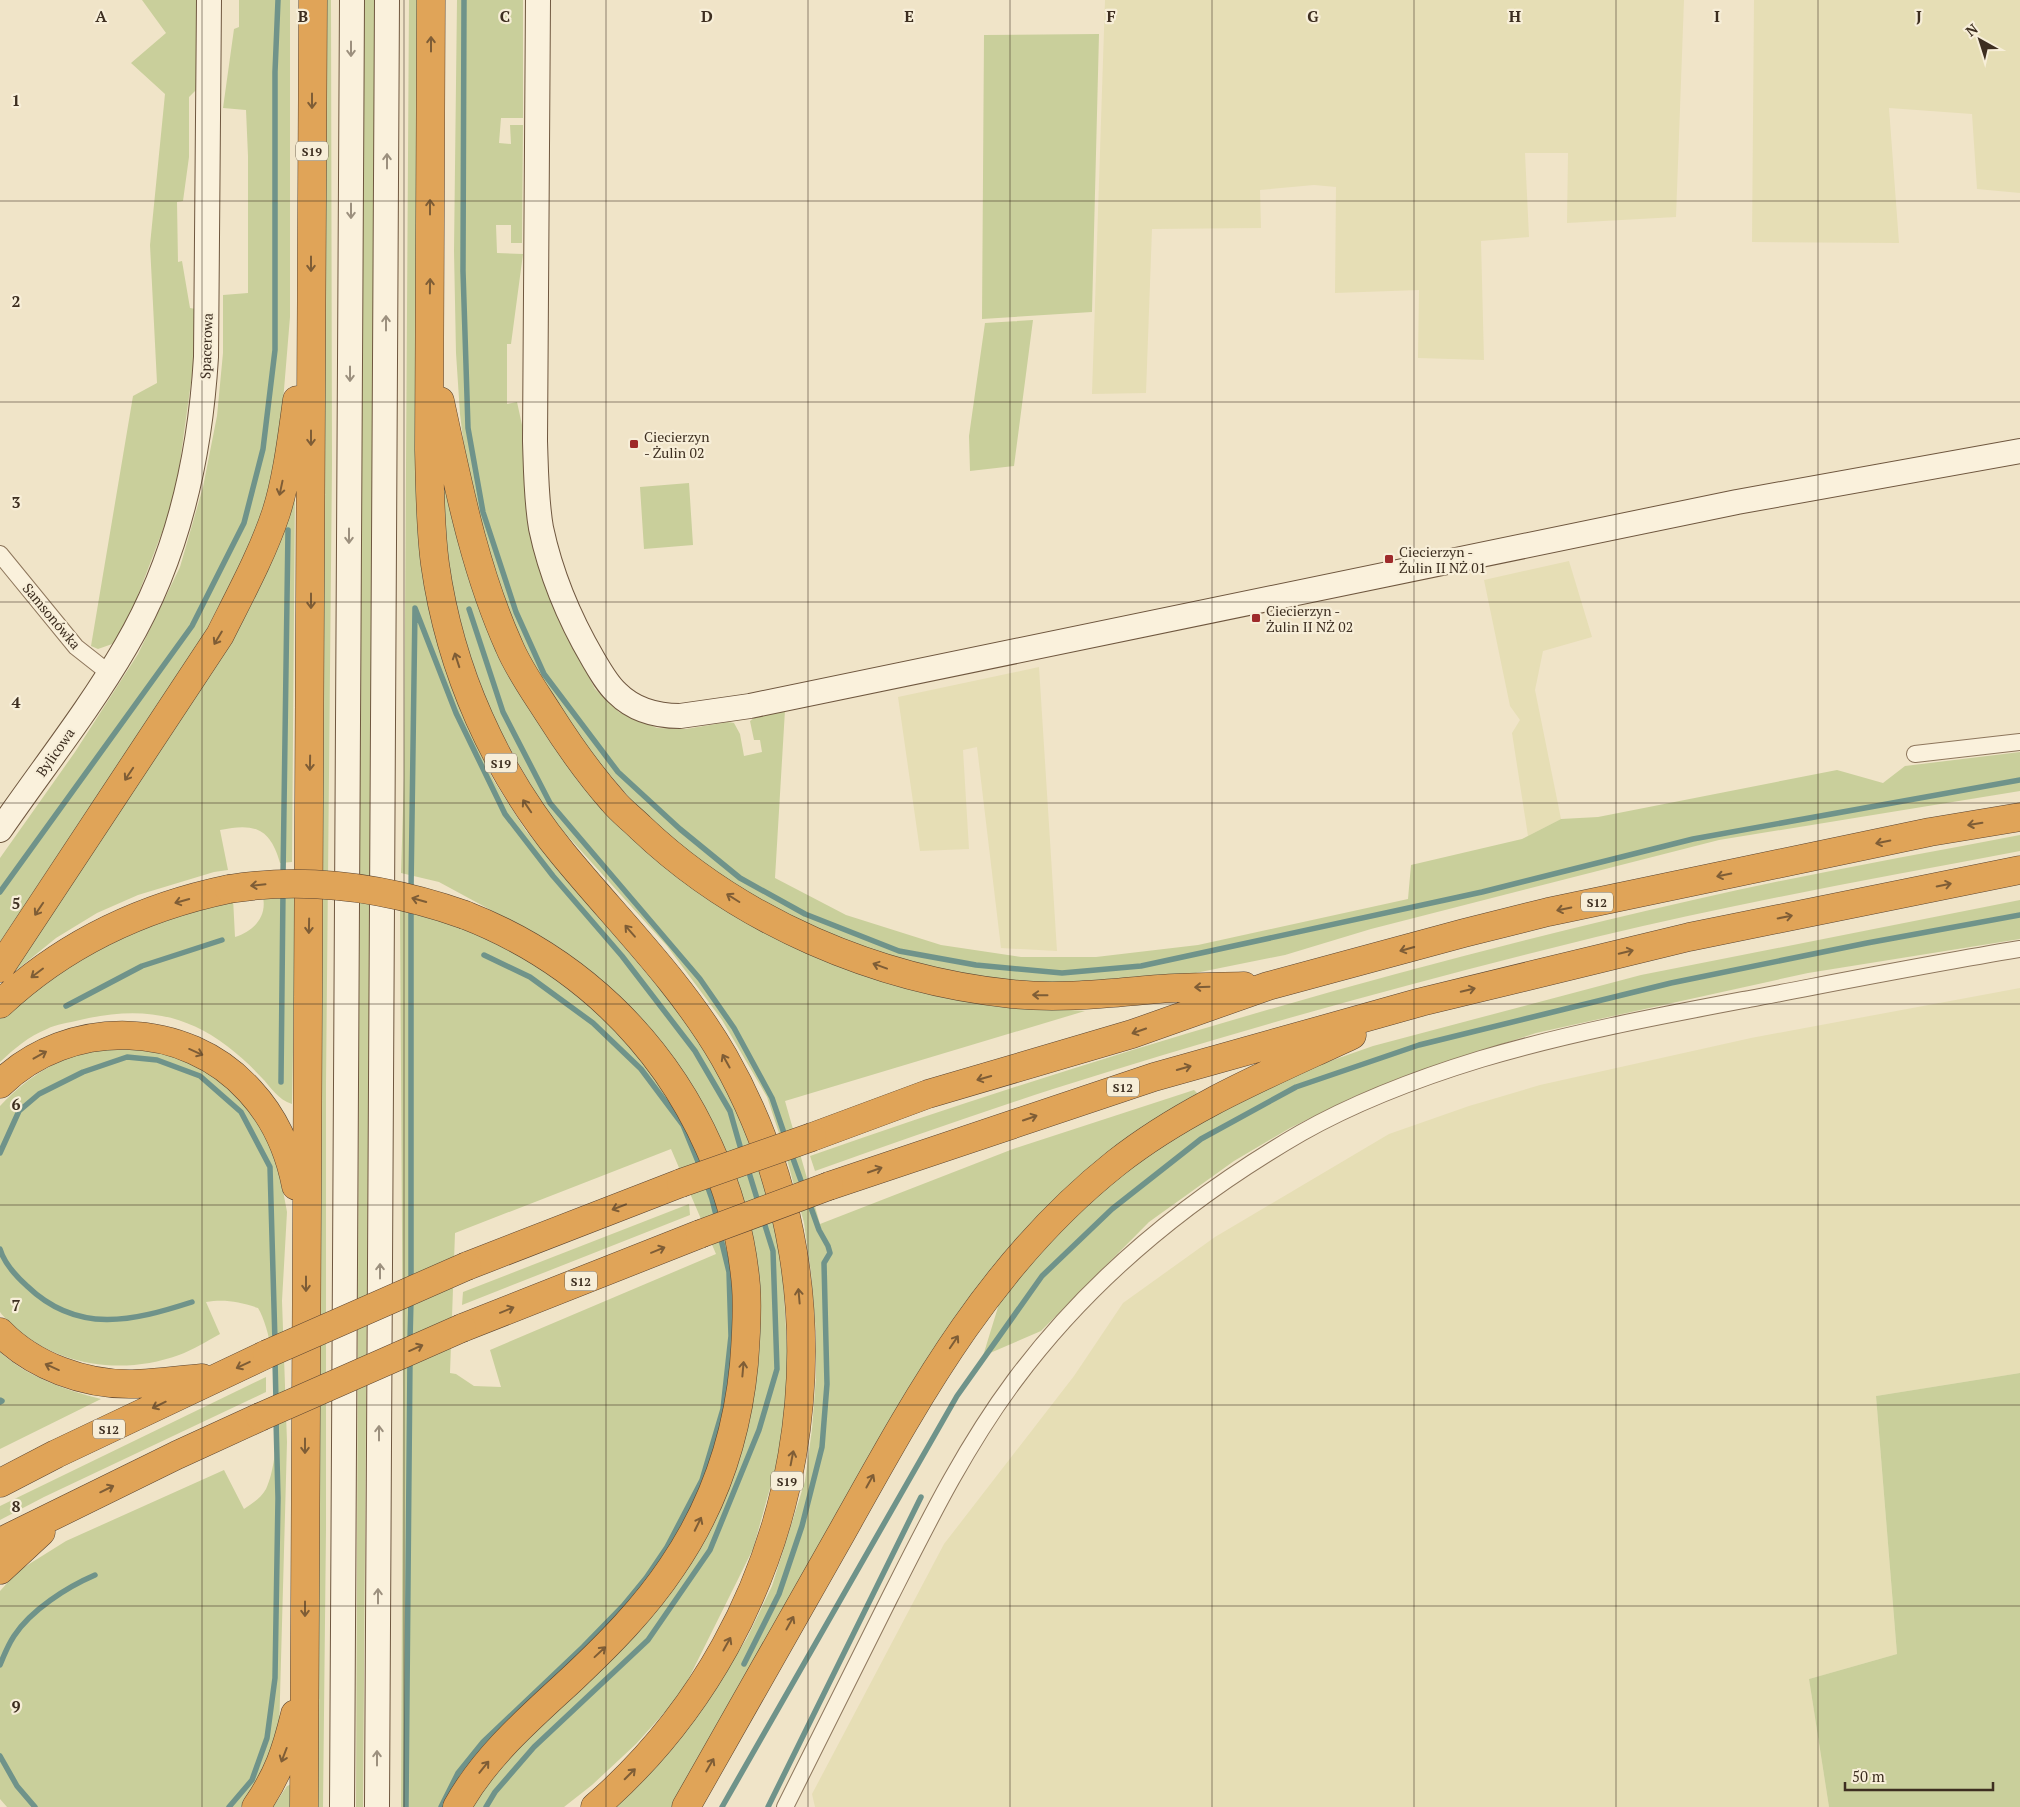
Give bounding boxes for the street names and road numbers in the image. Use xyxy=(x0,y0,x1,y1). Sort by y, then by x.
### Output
road number: S19 xyxy=(296,142,328,160)
street label: Spacerowa xyxy=(195,313,217,379)
street label: Samsonówka xyxy=(19,579,85,653)
street label: Bylicowa xyxy=(31,724,79,780)
road number: S19 xyxy=(485,754,517,772)
road number: S12 xyxy=(1581,892,1613,912)
road number: S12 xyxy=(1107,1078,1139,1096)
road number: S12 xyxy=(565,1272,597,1290)
road number: S12 xyxy=(93,1420,125,1438)
road number: S19 xyxy=(771,1472,803,1490)

